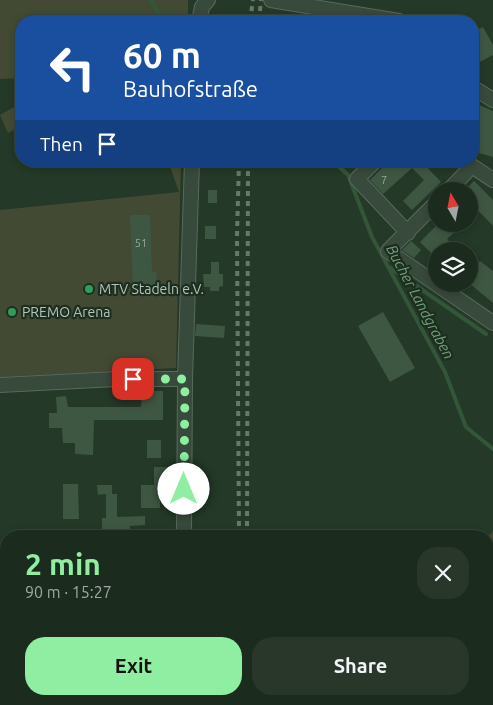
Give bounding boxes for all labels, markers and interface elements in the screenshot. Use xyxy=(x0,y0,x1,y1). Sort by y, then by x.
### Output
icon: left xyxy=(40,35,105,100)
text: 60 m xyxy=(123,35,201,75)
text: Bauhofstraße xyxy=(123,76,258,101)
icon: arrive xyxy=(93,130,121,158)
text: Then xyxy=(40,133,83,155)
house number: 7 xyxy=(381,174,387,186)
north arrow xyxy=(428,182,478,232)
map controls xyxy=(428,182,478,292)
house number: 51 xyxy=(135,237,147,249)
water label: Bucher Landgraben xyxy=(383,242,458,362)
button: layers xyxy=(428,242,478,292)
place label: MTV Stadeln e.V. xyxy=(99,281,204,297)
marker: MTV Stadeln e.V. xyxy=(83,283,95,295)
place label: PREMO Arena xyxy=(22,304,111,320)
marker: PREMO Arena xyxy=(6,306,18,318)
pin xyxy=(112,358,154,400)
icon: arrive xyxy=(119,365,147,393)
position arrow xyxy=(157,462,209,514)
text: 2 min xyxy=(25,547,101,581)
button: close xyxy=(417,547,469,599)
text: 90 m · 15:27 xyxy=(25,583,112,601)
button: Exit xyxy=(25,637,242,695)
button: Share xyxy=(252,637,469,695)

